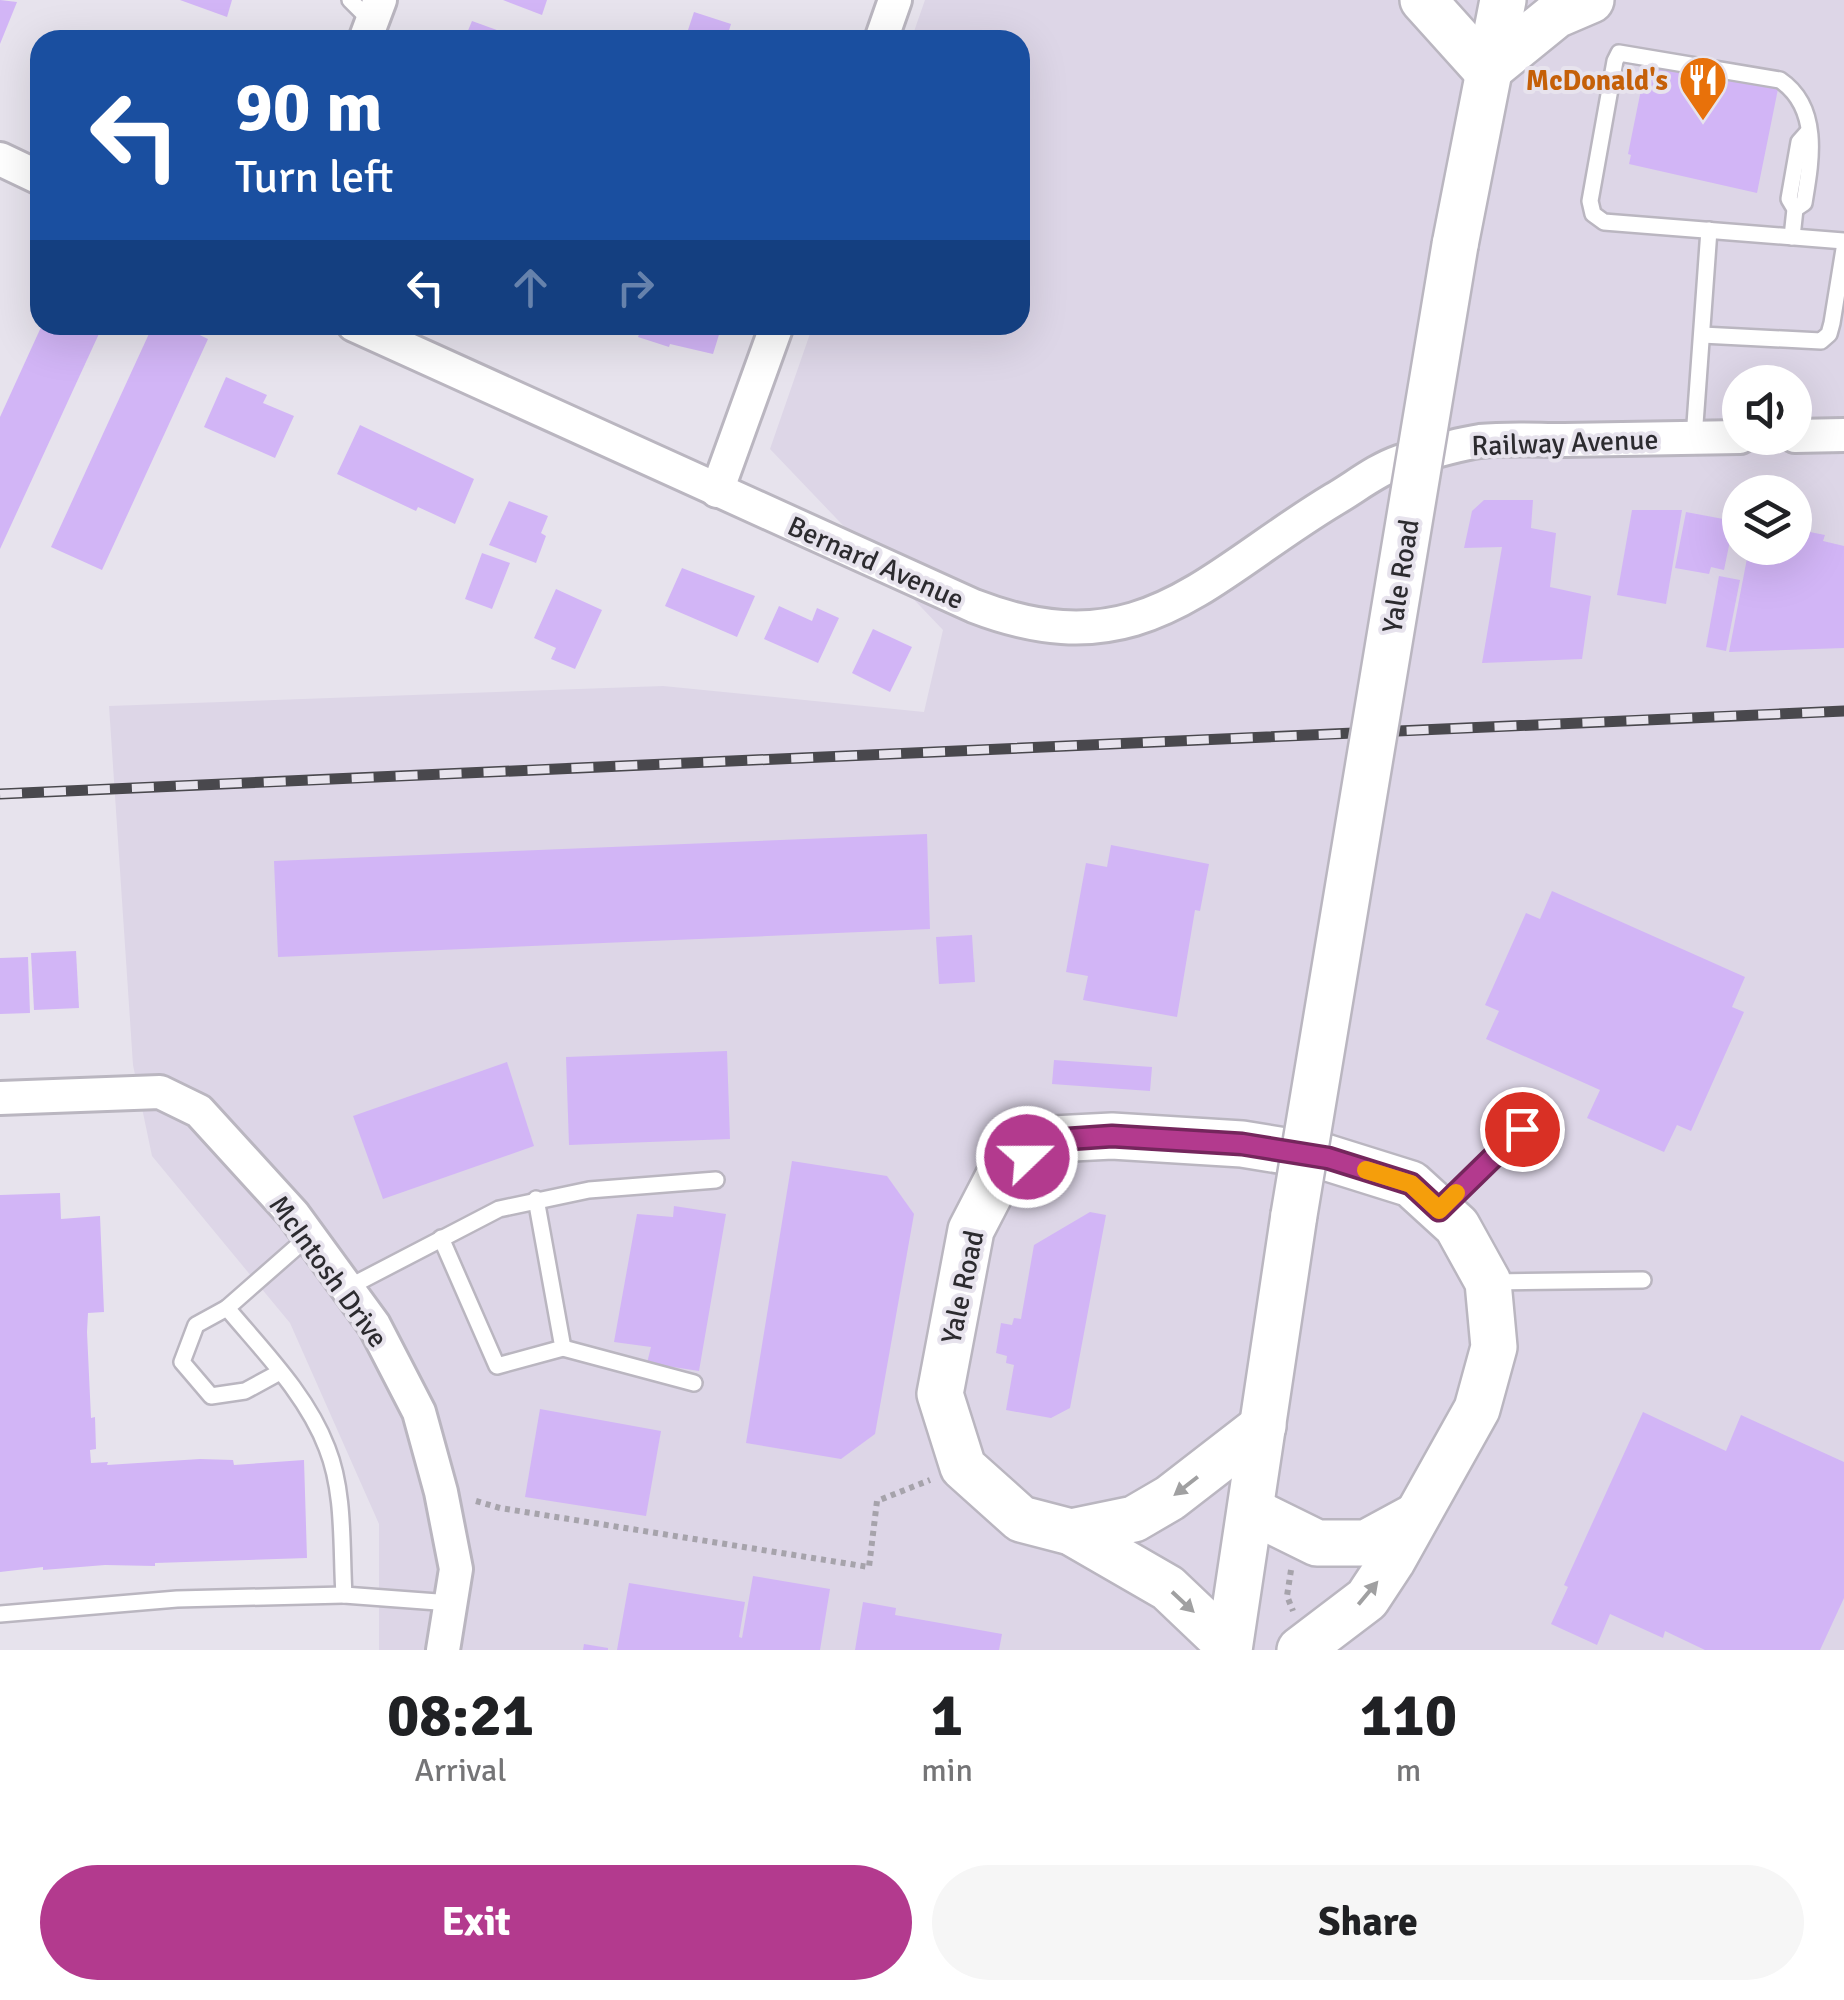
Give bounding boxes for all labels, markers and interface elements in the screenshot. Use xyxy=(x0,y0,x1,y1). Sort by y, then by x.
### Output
restaurant icon: McDonald's xyxy=(1677,54,1729,122)
text: 90 m xyxy=(235,64,383,150)
place label: McDonald's xyxy=(1526,64,1668,98)
icon: left xyxy=(70,70,200,200)
text: Turn left xyxy=(235,150,394,205)
icon: left xyxy=(398,260,453,315)
icon: ahead xyxy=(503,260,558,315)
icon: right xyxy=(608,260,663,315)
map controls xyxy=(1722,365,1812,565)
button: sound xyxy=(1722,365,1812,455)
street label: Railway Avenue xyxy=(1471,423,1659,463)
button: layers xyxy=(1722,475,1812,565)
street label: Bernard Avenue xyxy=(782,509,969,617)
street label: Yale Road xyxy=(1375,517,1427,636)
pin xyxy=(1480,1087,1565,1172)
icon: arrive xyxy=(1495,1102,1550,1157)
position arrow xyxy=(975,1105,1079,1209)
street label: McIntosh Drive xyxy=(262,1189,395,1354)
street label: Yale Road xyxy=(934,1227,992,1347)
one-way arrow xyxy=(1173,1475,1199,1496)
one-way arrow xyxy=(1357,1581,1379,1606)
one-way arrow xyxy=(1170,1590,1194,1613)
text: 08:21 xyxy=(387,1679,534,1753)
text: 1 xyxy=(931,1679,963,1753)
text: 110 xyxy=(1360,1679,1457,1753)
text: Arrival xyxy=(415,1751,507,1790)
text: min xyxy=(921,1751,973,1790)
text: m xyxy=(1396,1751,1421,1790)
button: Exit xyxy=(40,1865,912,1980)
button: Share xyxy=(932,1865,1804,1980)

